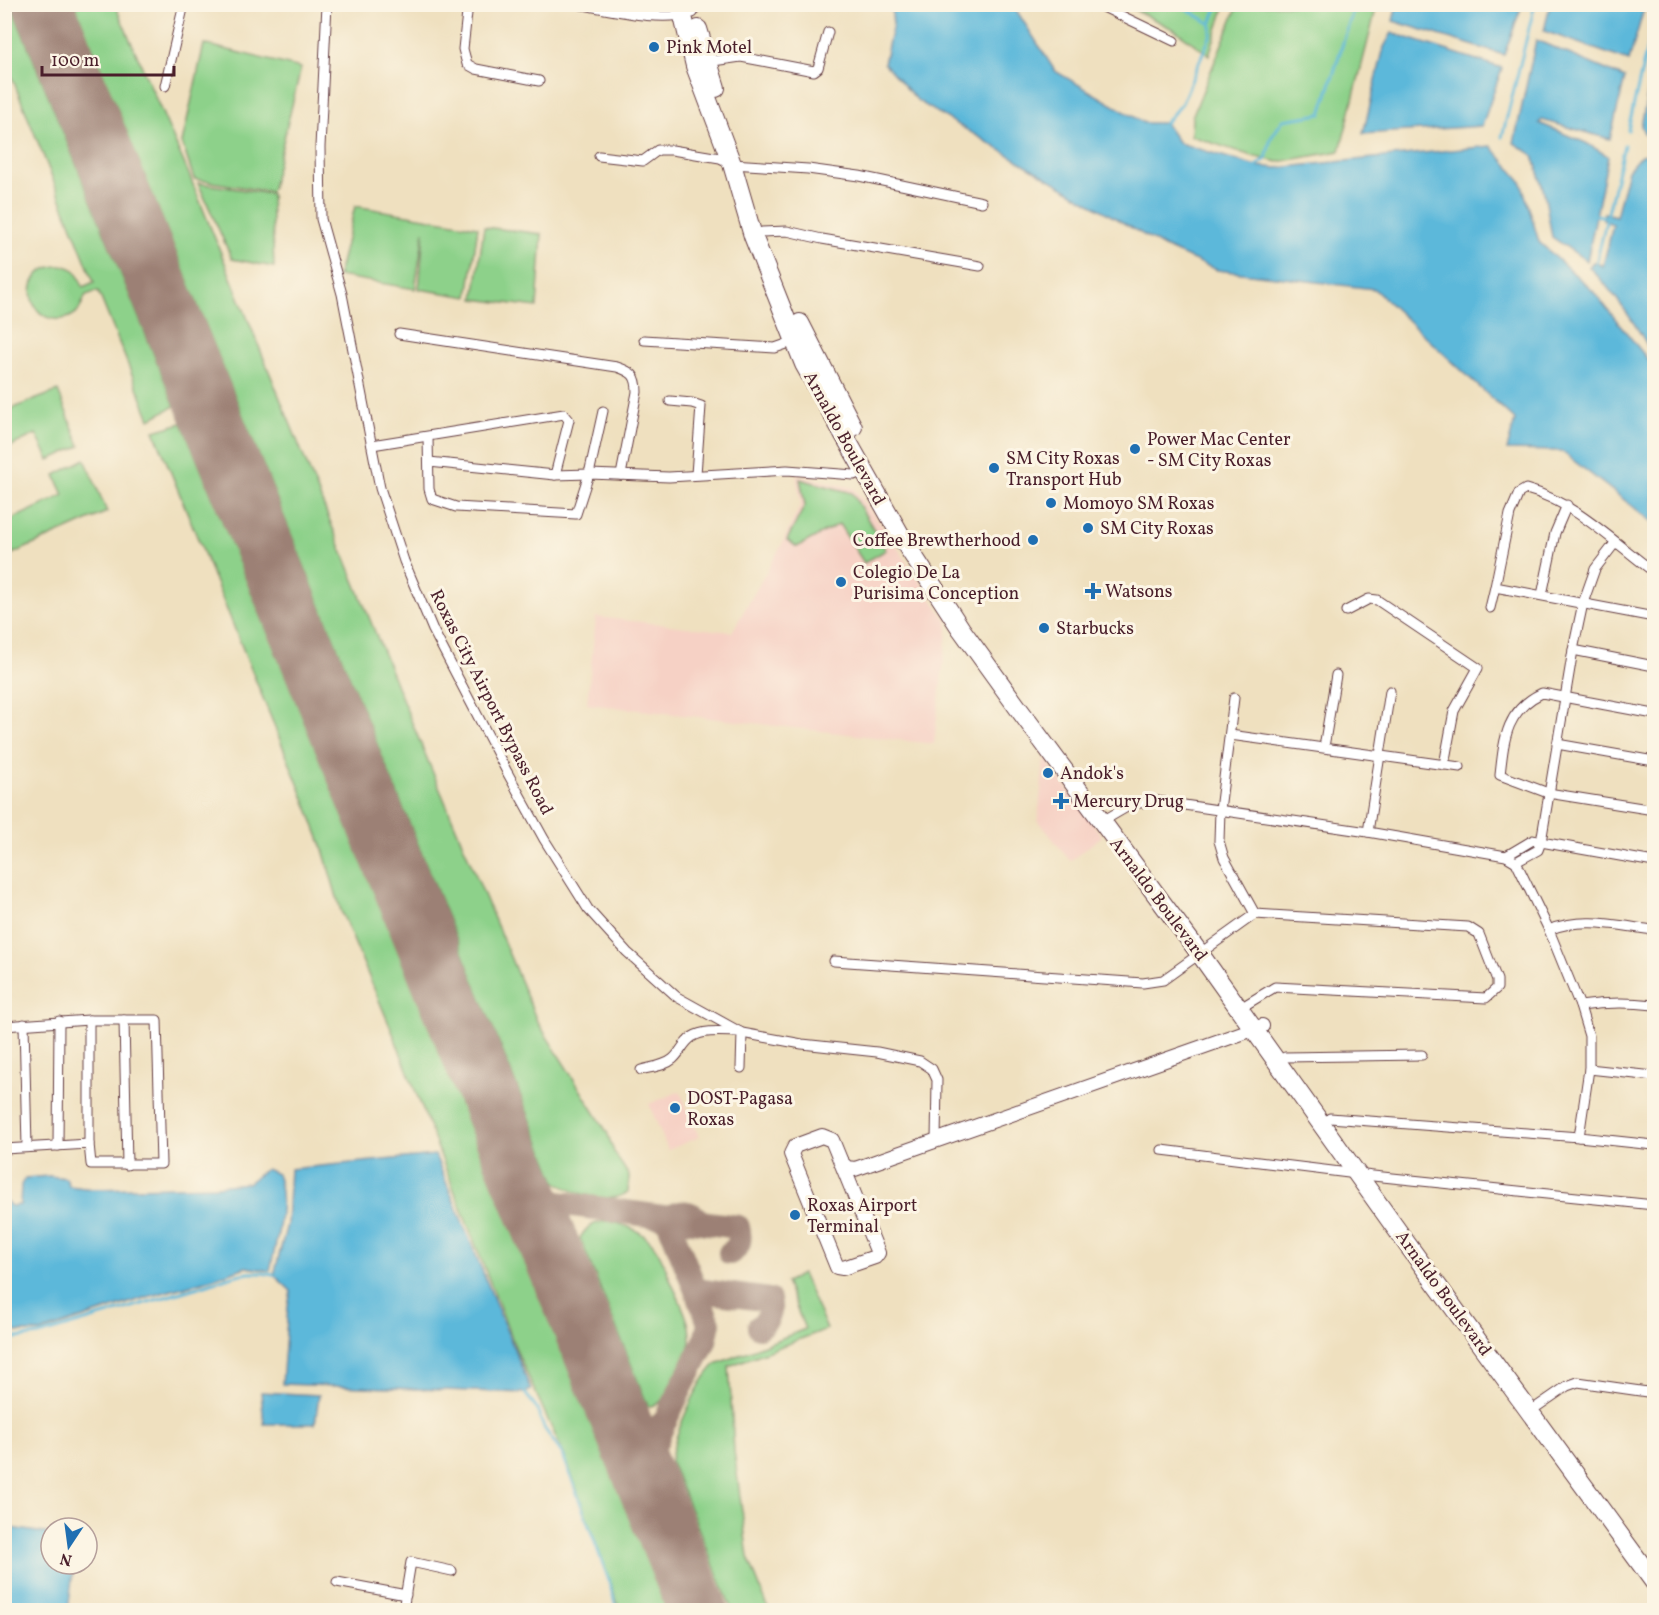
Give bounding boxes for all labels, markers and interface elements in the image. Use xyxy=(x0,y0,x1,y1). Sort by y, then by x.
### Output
place label: Pink Motel xyxy=(666,36,752,61)
scale bar xyxy=(42,39,174,77)
marker: Pink Motel xyxy=(647,40,661,54)
text: 100 m xyxy=(51,49,100,74)
street label: Arnaldo Boulevard xyxy=(797,367,891,510)
place label: Power Mac Center - SM City Roxas xyxy=(1147,428,1291,474)
marker: Power Mac Center - SM City Roxas xyxy=(1128,442,1142,456)
place label: SM City Roxas Transport Hub xyxy=(1006,447,1122,493)
marker: SM City Roxas Transport Hub xyxy=(987,461,1001,475)
place label: Momoyo SM Roxas xyxy=(1063,492,1215,517)
marker: Momoyo SM Roxas xyxy=(1044,496,1058,510)
place label: SM City Roxas xyxy=(1100,517,1214,542)
marker: SM City Roxas xyxy=(1081,521,1095,535)
place label: Coffee Brewtherhood xyxy=(853,529,1021,554)
marker: Coffee Brewtherhood xyxy=(1026,533,1040,547)
place label: Colegio De La Purisima Conception xyxy=(853,561,1019,607)
marker: Colegio De La Purisima Conception xyxy=(834,575,848,589)
place label: Watsons xyxy=(1105,580,1173,605)
marker: Watsons xyxy=(1086,584,1100,598)
street label: Roxas City Airport Bypass Road xyxy=(423,586,559,820)
place label: Starbucks xyxy=(1056,617,1134,642)
marker: Starbucks xyxy=(1037,621,1051,635)
place label: Andok's xyxy=(1060,762,1124,787)
marker: Andok's xyxy=(1041,766,1055,780)
place label: Mercury Drug xyxy=(1073,790,1184,815)
marker: Mercury Drug xyxy=(1054,794,1068,808)
street label: Arnaldo Boulevard xyxy=(1103,833,1213,967)
place label: DOST-Pagasa Roxas xyxy=(687,1087,793,1133)
marker: DOST-Pagasa Roxas xyxy=(668,1101,682,1115)
place label: Roxas Airport Terminal xyxy=(807,1194,917,1240)
marker: Roxas Airport Terminal xyxy=(788,1208,802,1222)
street label: Arnaldo Boulevard xyxy=(1389,1226,1497,1362)
north arrow xyxy=(39,1516,99,1576)
text: N xyxy=(58,1547,74,1571)

